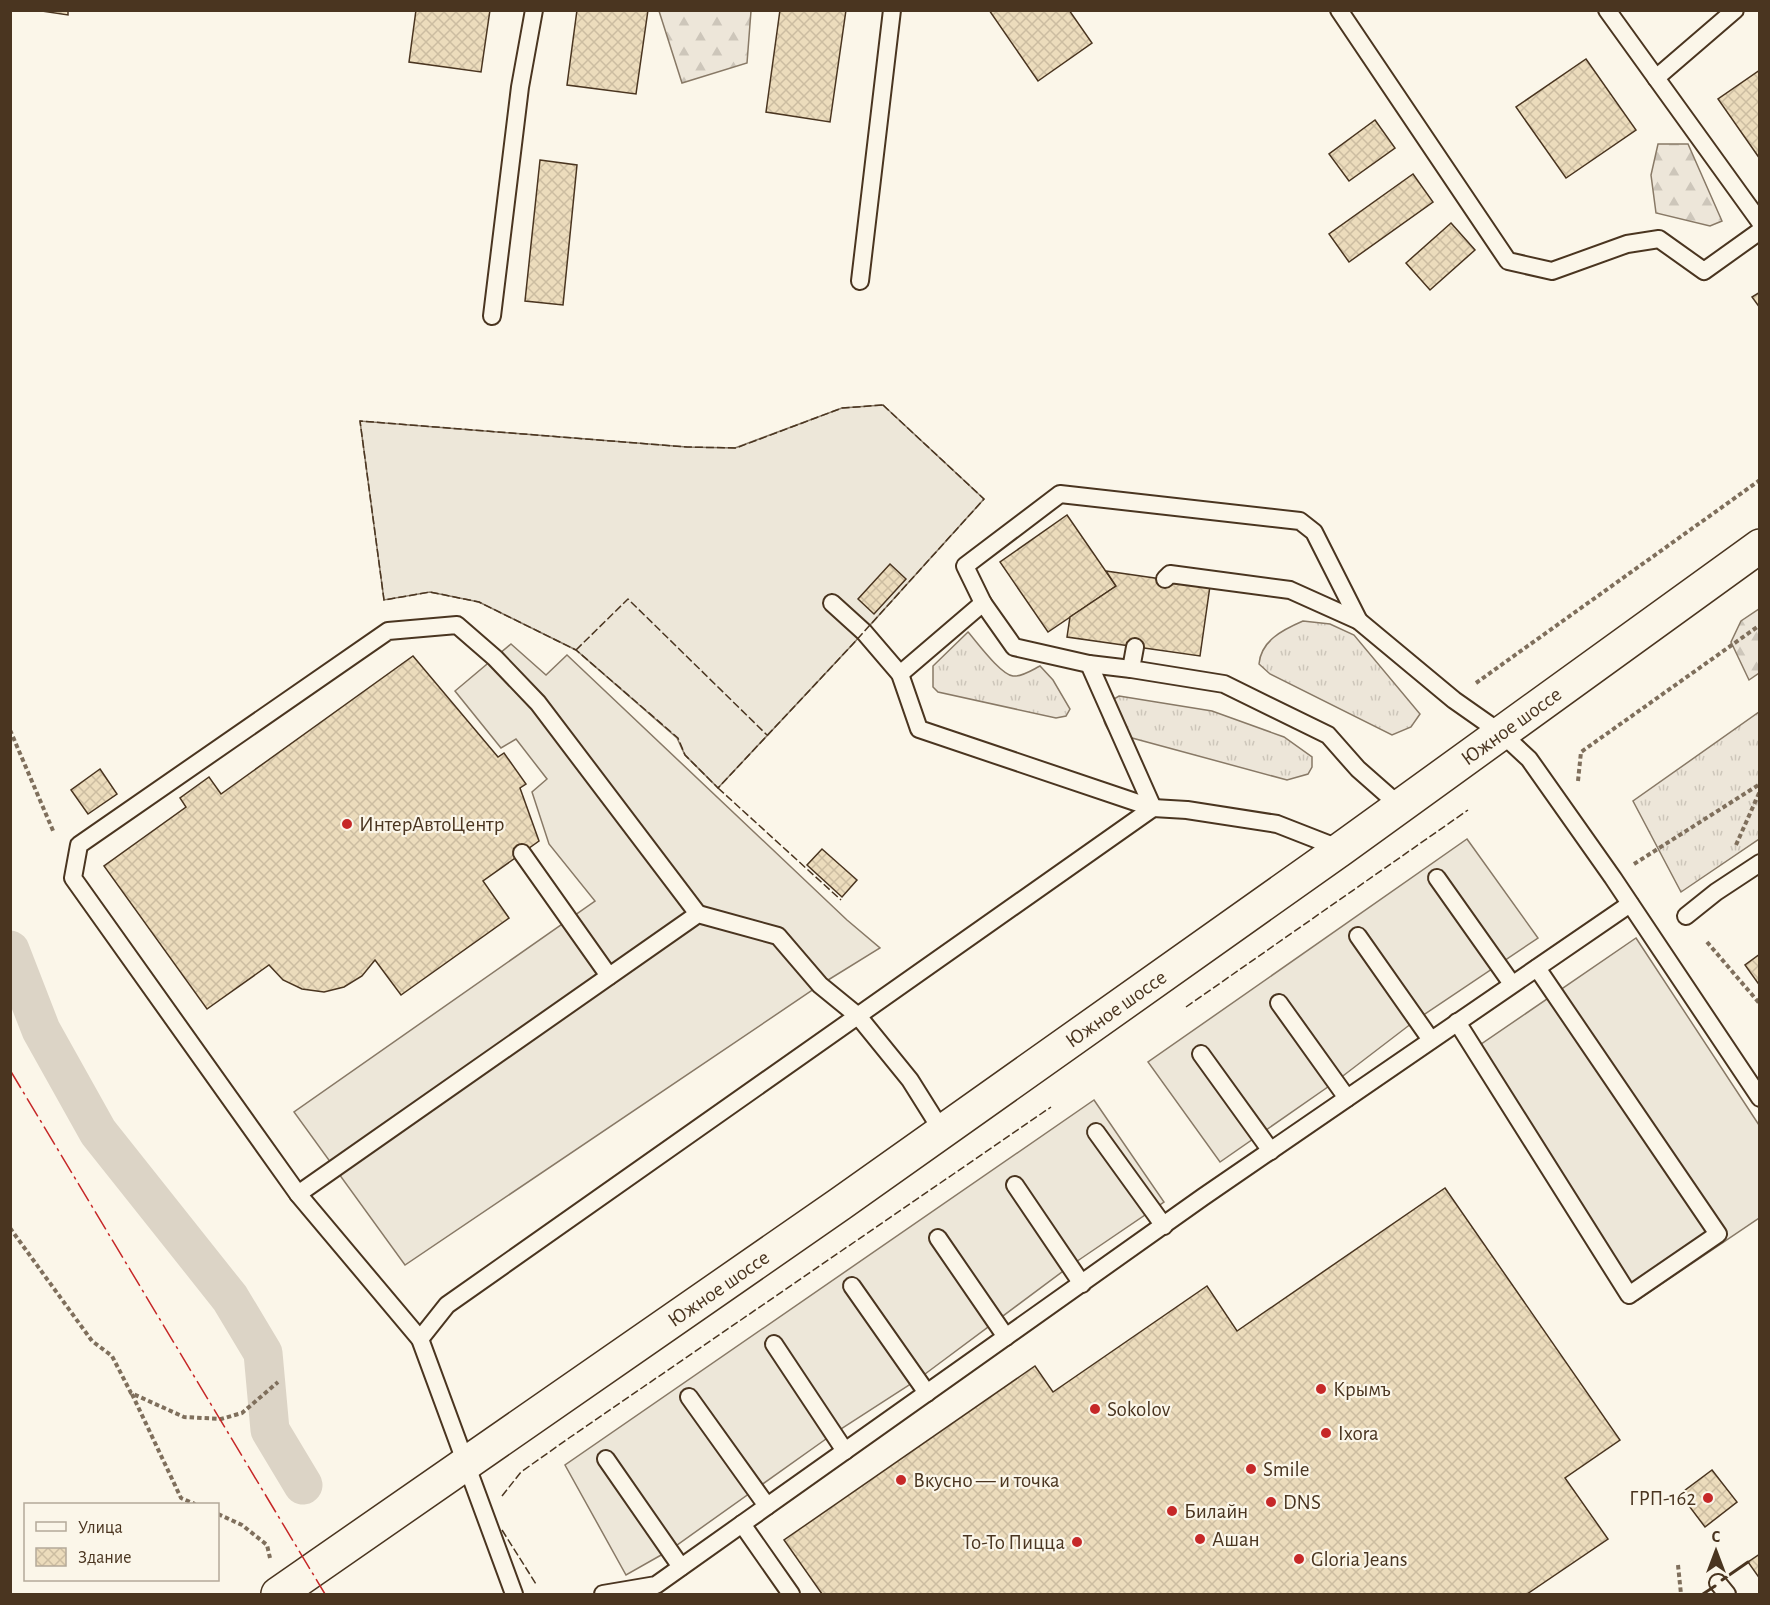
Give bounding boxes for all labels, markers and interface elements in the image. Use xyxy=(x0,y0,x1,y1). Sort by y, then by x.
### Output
street label: Южное шоссе xyxy=(1457,683,1565,770)
place label: ИнтерАвтоЦентр xyxy=(359,814,504,835)
marker: ИнтерАвтоЦентр xyxy=(340,817,354,831)
street label: Южное шоссе xyxy=(1062,966,1170,1052)
street label: Южное шоссе xyxy=(664,1247,773,1331)
place label: Крымъ xyxy=(1333,1379,1391,1400)
marker: Крымъ xyxy=(1314,1382,1328,1396)
place label: Sokolov xyxy=(1107,1399,1171,1420)
marker: Sokolov xyxy=(1088,1402,1102,1416)
place label: Ixora xyxy=(1338,1423,1379,1444)
marker: Ixora xyxy=(1319,1426,1333,1440)
place label: Smile xyxy=(1263,1459,1309,1480)
marker: Smile xyxy=(1244,1462,1258,1476)
place label: Вкусно — и точка xyxy=(913,1470,1060,1491)
marker: Вкусно — и точка xyxy=(894,1473,908,1487)
place label: ГРП-162 xyxy=(1629,1488,1696,1509)
marker: ГРП-162 xyxy=(1701,1491,1715,1505)
place label: DNS xyxy=(1283,1492,1321,1513)
marker: DNS xyxy=(1264,1495,1278,1509)
place label: Билайн xyxy=(1184,1501,1248,1522)
legend xyxy=(24,1503,219,1581)
marker: Билайн xyxy=(1165,1504,1179,1518)
text: Улица xyxy=(78,1519,123,1537)
north arrow xyxy=(1686,1521,1746,1581)
place label: Ашан xyxy=(1212,1529,1260,1550)
text: С xyxy=(1712,1529,1721,1545)
place label: То-То Пицца xyxy=(962,1532,1065,1553)
marker: Ашан xyxy=(1193,1532,1207,1546)
marker: То-То Пицца xyxy=(1070,1535,1084,1549)
text: Здание xyxy=(78,1549,132,1567)
place label: Gloria Jeans xyxy=(1311,1549,1408,1570)
marker: Gloria Jeans xyxy=(1292,1552,1306,1566)

